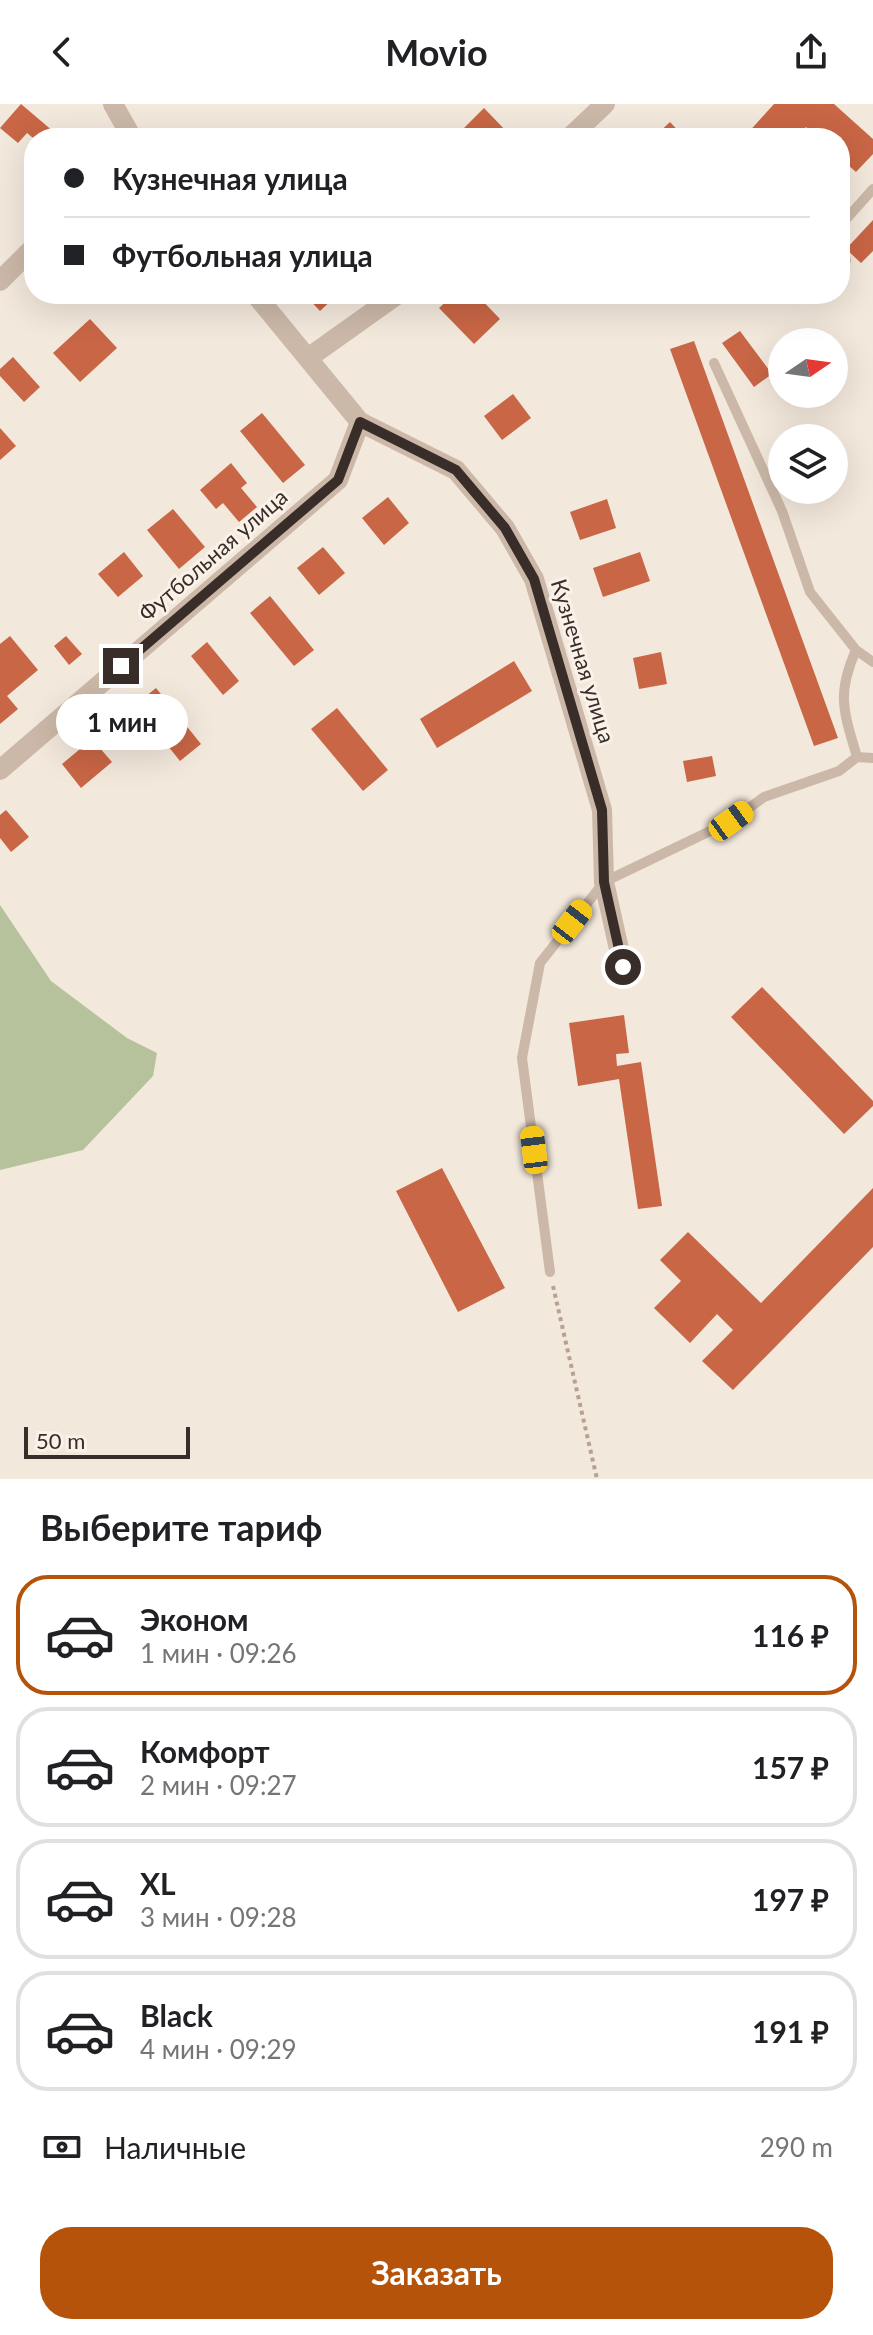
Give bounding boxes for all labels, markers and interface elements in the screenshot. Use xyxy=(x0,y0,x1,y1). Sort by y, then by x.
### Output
icon: back xyxy=(40,30,84,74)
text: Movio xyxy=(385,30,488,74)
icon: share xyxy=(789,30,833,74)
text: Кузнечная улица xyxy=(112,160,348,196)
text: Футбольная улица xyxy=(112,237,373,273)
north arrow xyxy=(768,328,848,408)
map controls xyxy=(768,328,848,504)
button: layers xyxy=(768,424,848,504)
street label: Футбольная улица xyxy=(133,483,292,626)
street label: Кузнечная улица xyxy=(546,576,621,746)
route end xyxy=(103,648,139,684)
callout: 1 мин xyxy=(55,694,187,750)
text: 1 мин xyxy=(87,706,157,738)
car xyxy=(705,797,757,845)
car xyxy=(548,896,596,948)
route start xyxy=(605,949,641,985)
car xyxy=(519,1125,549,1175)
scale bar xyxy=(24,1423,190,1459)
text: 50 m xyxy=(36,1427,85,1454)
text: Выберите тариф xyxy=(40,1505,322,1549)
icon: car xyxy=(44,1599,116,1671)
text: Эконом xyxy=(140,1601,249,1637)
text: 116 ₽ xyxy=(752,1617,829,1653)
text: 1 мин · 09:26 xyxy=(140,1637,297,1669)
icon: car xyxy=(44,1731,116,1803)
text: Комфорт xyxy=(140,1733,270,1769)
text: 157 ₽ xyxy=(752,1749,829,1785)
text: 2 мин · 09:27 xyxy=(140,1769,297,1801)
icon: car xyxy=(44,1863,116,1935)
text: XL xyxy=(140,1865,176,1901)
text: 197 ₽ xyxy=(752,1881,829,1917)
text: 3 мин · 09:28 xyxy=(140,1901,297,1933)
icon: car xyxy=(44,1995,116,2067)
text: Black xyxy=(140,1997,213,2033)
text: 191 ₽ xyxy=(752,2013,829,2049)
text: 4 мин · 09:29 xyxy=(140,2033,297,2065)
icon: cash xyxy=(40,2125,84,2169)
text: Наличные xyxy=(104,2129,246,2165)
text: 290 m xyxy=(760,2131,833,2163)
button: Заказать xyxy=(40,2227,833,2319)

